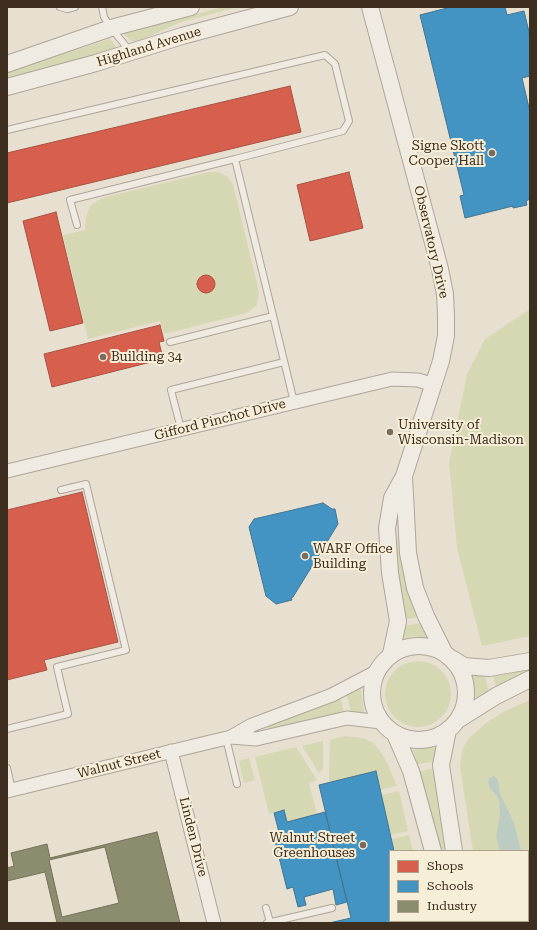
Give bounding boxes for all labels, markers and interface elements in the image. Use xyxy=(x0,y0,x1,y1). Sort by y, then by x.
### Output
street label: Highland Avenue xyxy=(95,24,203,70)
place label: Signe Skott Cooper Hall xyxy=(409,138,484,169)
marker: Signe Skott Cooper Hall xyxy=(487,148,497,158)
street label: Observatory Drive xyxy=(410,184,452,300)
place label: Building 34 xyxy=(111,349,182,365)
marker: Building 34 xyxy=(98,352,108,362)
street label: Gifford Pinchot Drive xyxy=(153,396,287,444)
place label: University of Wisconsin-Madison xyxy=(398,417,524,448)
marker: University of Wisconsin-Madison xyxy=(385,427,395,437)
place label: WARF Office Building xyxy=(313,541,393,572)
marker: WARF Office Building xyxy=(300,551,310,561)
street label: Walnut Street xyxy=(76,746,162,782)
street label: Linden Drive xyxy=(176,795,210,879)
place label: Walnut Street Greenhouses xyxy=(269,830,355,861)
marker: Walnut Street Greenhouses xyxy=(358,840,368,850)
legend xyxy=(389,850,529,922)
text: Shops xyxy=(427,859,463,873)
text: Schools xyxy=(427,879,473,893)
text: Industry xyxy=(427,899,477,913)

